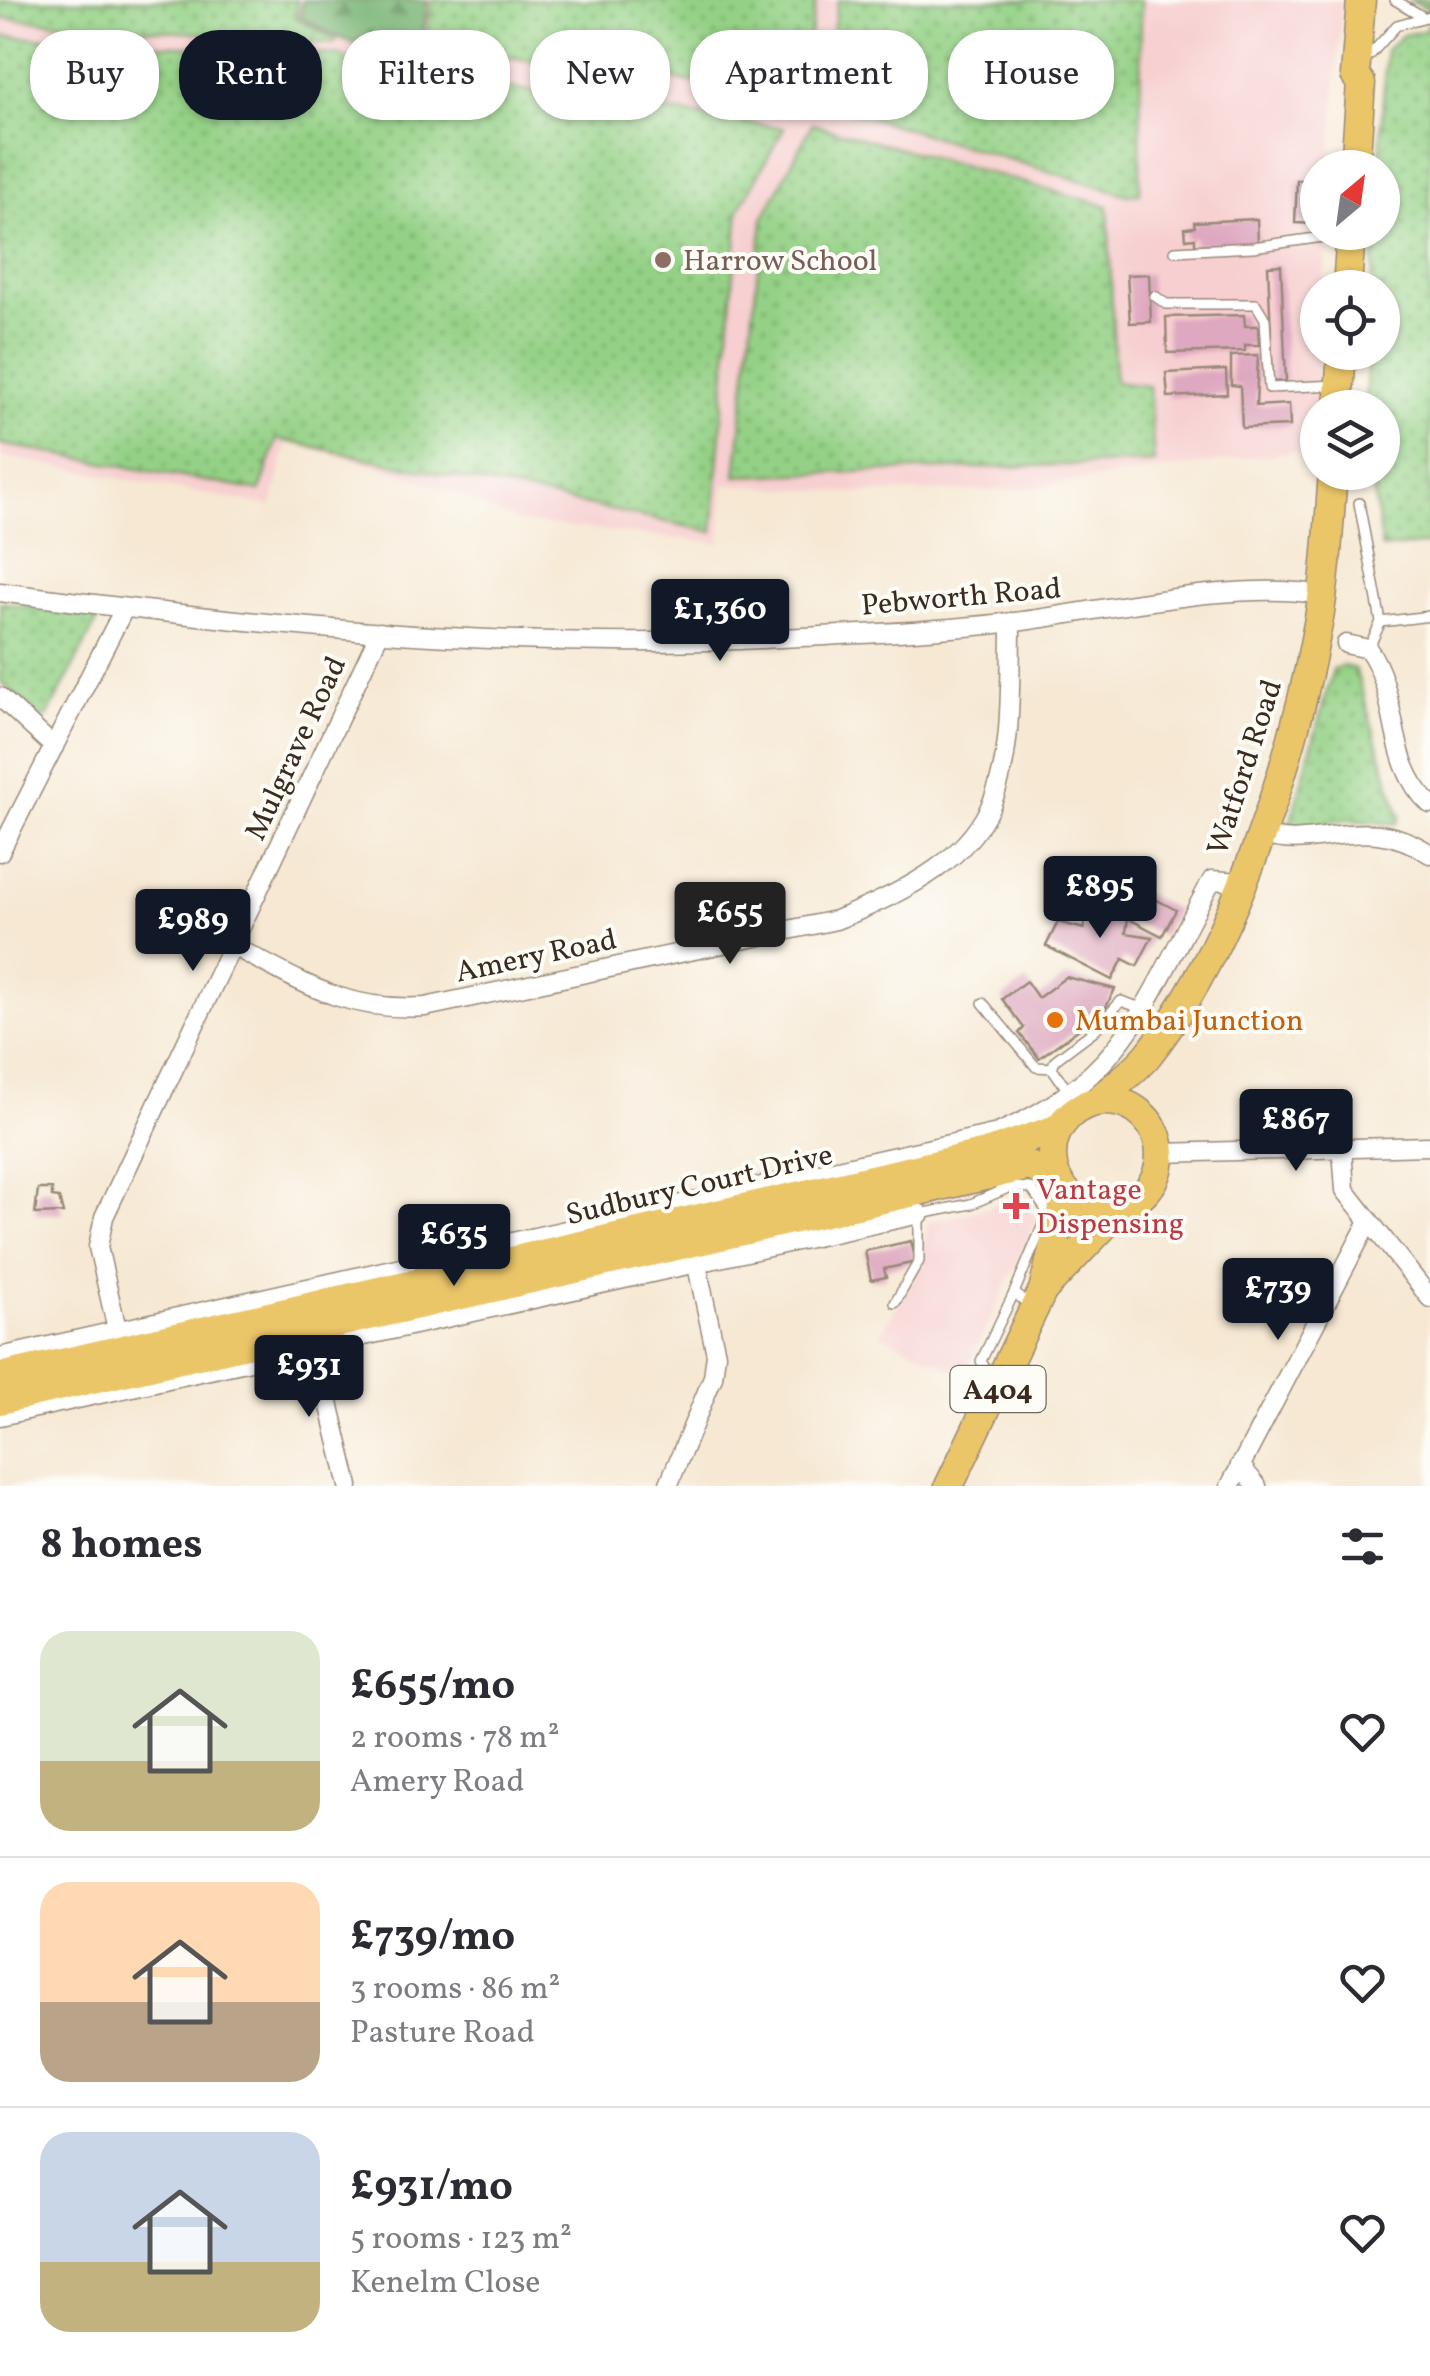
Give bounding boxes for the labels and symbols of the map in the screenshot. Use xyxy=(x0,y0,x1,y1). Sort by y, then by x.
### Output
north arrow xyxy=(1300,150,1400,250)
place label: Harrow School xyxy=(683,241,877,283)
marker: Harrow School xyxy=(652,249,674,271)
street label: Pebworth Road xyxy=(859,568,1063,628)
pin: £1,360 xyxy=(639,579,801,664)
street label: Mulgrave Road xyxy=(236,650,358,848)
street label: Watford Road xyxy=(1198,674,1294,861)
pin: £895 xyxy=(1041,856,1159,941)
pin: £655 xyxy=(671,882,789,967)
pin: £989 xyxy=(134,889,252,974)
street label: Amery Road xyxy=(452,919,621,994)
place label: Mumbai Junction xyxy=(1075,1001,1304,1043)
marker: Mumbai Junction xyxy=(1044,1009,1066,1031)
pin: £867 xyxy=(1237,1089,1355,1174)
street label: Sudbury Court Drive xyxy=(562,1135,837,1237)
place label: Vantage Dispensing xyxy=(1036,1170,1184,1246)
marker: Vantage Dispensing xyxy=(1005,1195,1027,1217)
pin: £635 xyxy=(395,1204,513,1289)
pin: £739 xyxy=(1219,1258,1337,1343)
pin: £931 xyxy=(250,1335,368,1420)
road number: A404 xyxy=(950,1366,1046,1412)

